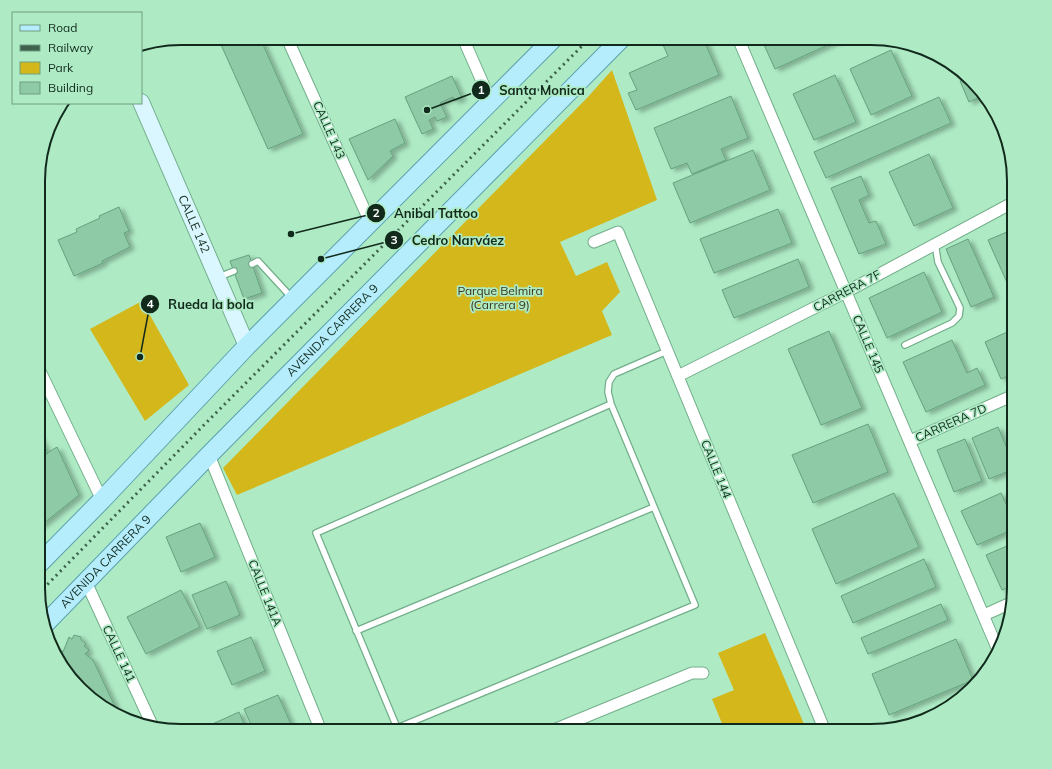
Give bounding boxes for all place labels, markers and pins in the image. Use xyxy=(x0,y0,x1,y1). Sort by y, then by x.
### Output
callout: Santa Monica xyxy=(471,78,593,103)
callout: Anibal Tattoo xyxy=(366,201,486,226)
callout: Cedro Narváez xyxy=(384,228,512,253)
callout: Rueda la bola xyxy=(140,292,262,317)

